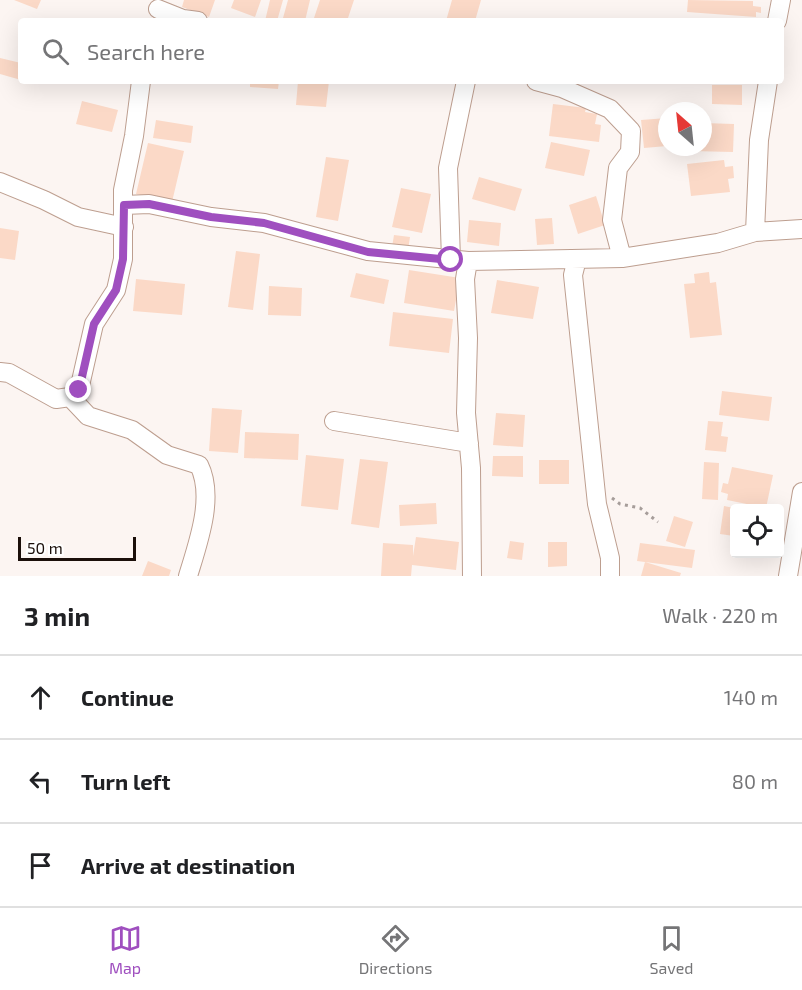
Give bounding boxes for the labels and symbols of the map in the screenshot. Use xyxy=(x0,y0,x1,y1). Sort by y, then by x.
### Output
north arrow xyxy=(658,102,712,156)
route start xyxy=(437,246,463,272)
route end xyxy=(65,376,91,402)
scale bar xyxy=(18,534,136,562)

